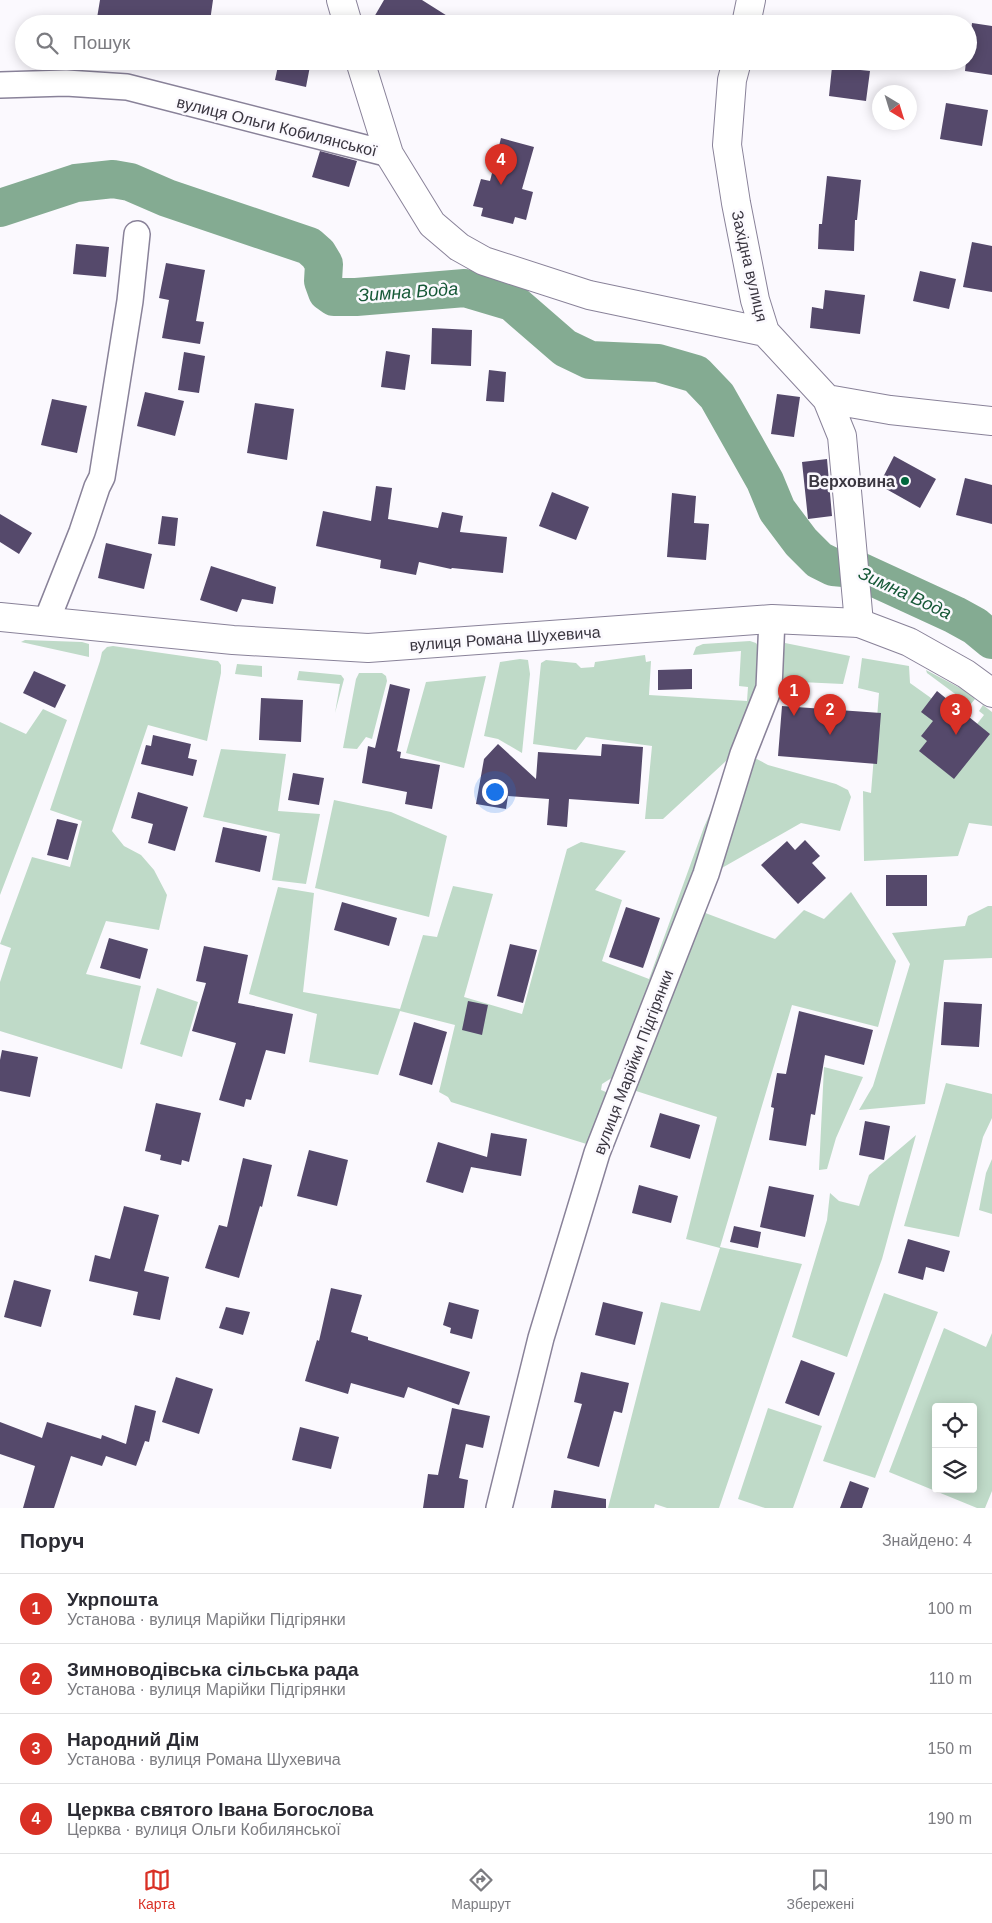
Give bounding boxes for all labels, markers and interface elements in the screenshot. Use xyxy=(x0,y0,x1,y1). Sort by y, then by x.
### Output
search box xyxy=(15,15,977,70)
icon: search xyxy=(33,29,61,57)
text: Пошук xyxy=(73,32,130,53)
north arrow xyxy=(872,85,917,130)
street label: вулиця Ольги Кобилянської xyxy=(175,93,379,160)
pin: 4 xyxy=(485,144,517,185)
street label: Західна вулиця xyxy=(728,209,771,323)
water label: Зимна Вода xyxy=(357,279,459,305)
place label: Верховина xyxy=(808,473,895,490)
marker: Верховина xyxy=(899,475,911,487)
water label: Зимна Вода xyxy=(855,563,955,623)
street label: вулиця Романа Шухевича xyxy=(409,623,601,654)
pin: 1 xyxy=(778,675,810,716)
pin: 2 xyxy=(814,694,846,735)
pin: 3 xyxy=(940,694,972,735)
your location xyxy=(482,779,508,805)
street label: вулиця Марійки Підгірянки xyxy=(590,967,677,1157)
map controls xyxy=(932,1403,977,1493)
button: locate xyxy=(932,1403,977,1448)
button: layers xyxy=(932,1448,977,1493)
text: Поруч xyxy=(20,1529,84,1552)
text: Знайдено: 4 xyxy=(882,1532,972,1549)
text: Укрпошта xyxy=(67,1589,158,1610)
text: 1 xyxy=(32,1600,40,1617)
text: 100 m xyxy=(928,1600,972,1617)
text: Установа · вулиця Марійки Підгірянки xyxy=(67,1611,346,1628)
text: Зимноводівська сільська рада xyxy=(67,1659,359,1680)
text: 2 xyxy=(32,1670,40,1687)
text: 110 m xyxy=(929,1670,972,1687)
text: Установа · вулиця Марійки Підгірянки xyxy=(67,1681,346,1698)
text: Народний Дім xyxy=(67,1729,199,1750)
text: 3 xyxy=(32,1740,40,1757)
text: 150 m xyxy=(928,1740,972,1757)
text: Установа · вулиця Романа Шухевича xyxy=(67,1751,341,1768)
text: Церква святого Івана Богослова xyxy=(67,1799,373,1820)
text: 4 xyxy=(32,1810,40,1827)
text: 190 m xyxy=(928,1810,972,1827)
text: Церква · вулиця Ольги Кобилянської xyxy=(67,1821,341,1838)
tab: Карта xyxy=(138,1866,175,1912)
tab: Маршрут xyxy=(451,1866,511,1912)
tab: Збережені xyxy=(787,1866,854,1912)

